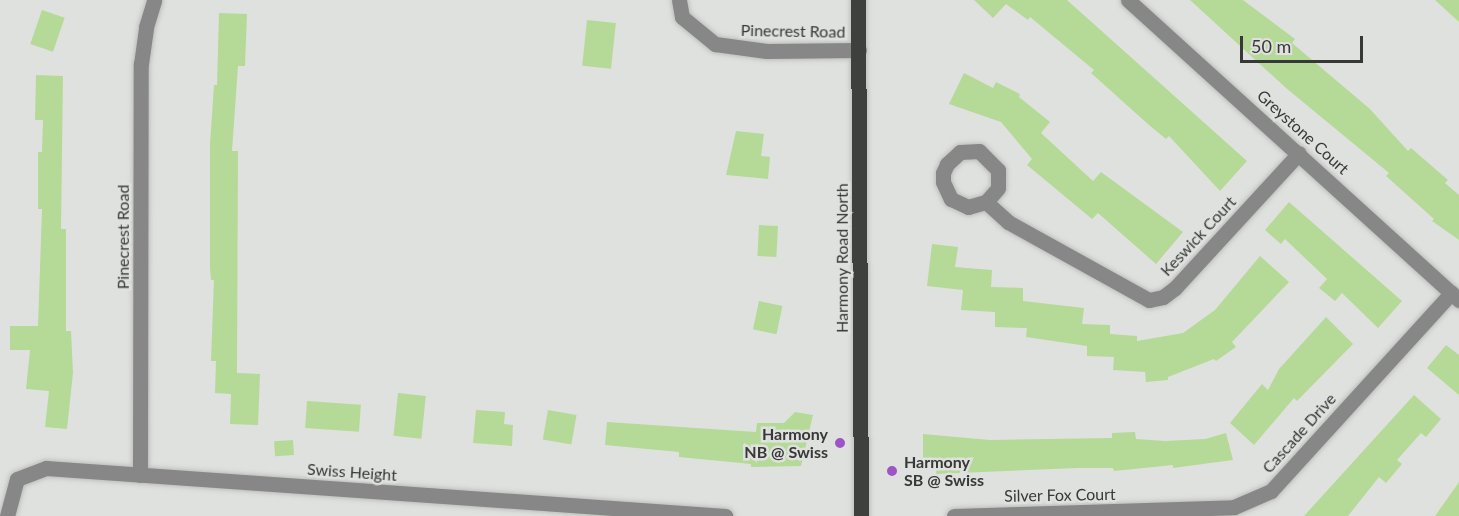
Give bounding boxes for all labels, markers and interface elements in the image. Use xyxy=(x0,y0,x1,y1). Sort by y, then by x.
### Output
street label: Pinecrest Road xyxy=(741,20,845,42)
scale bar xyxy=(1243,24,1366,62)
text: 50 m xyxy=(1251,35,1291,57)
street label: Greystone Court xyxy=(1253,86,1353,178)
street label: Harmony Road North xyxy=(832,183,852,333)
street label: Pinecrest Road xyxy=(113,185,133,289)
street label: Keswick Court xyxy=(1156,192,1240,280)
street label: Cascade Drive xyxy=(1258,389,1340,477)
place label: Harmony NB @ Swiss xyxy=(744,424,828,462)
marker: Harmony NB @ Swiss xyxy=(833,436,847,450)
place label: Harmony SB @ Swiss xyxy=(904,452,984,490)
street label: Swiss Height xyxy=(306,459,398,485)
marker: Harmony SB @ Swiss xyxy=(885,464,899,478)
street label: Silver Fox Court xyxy=(1004,484,1116,506)

